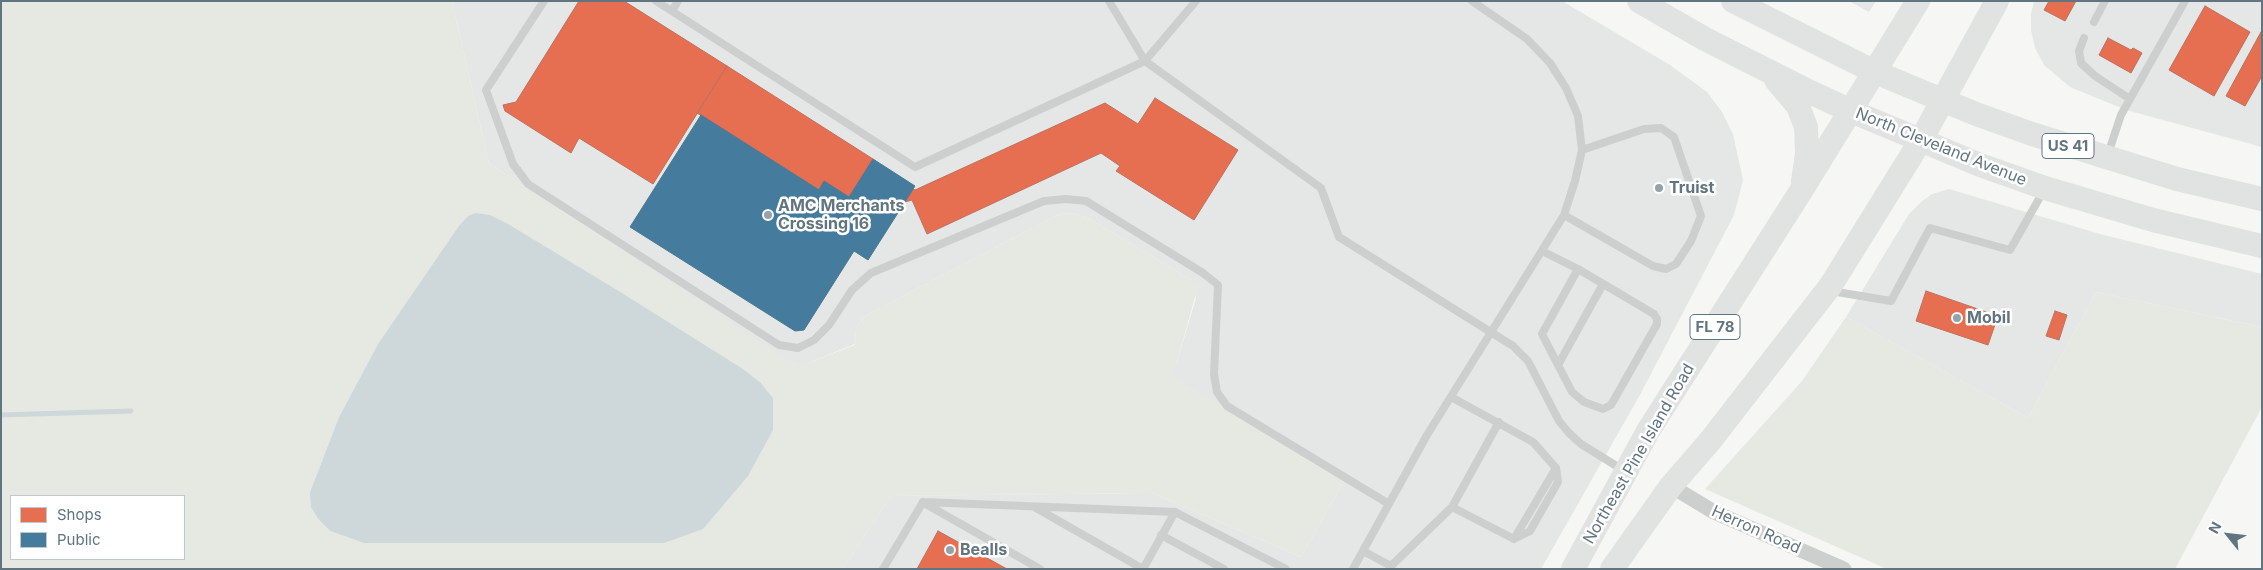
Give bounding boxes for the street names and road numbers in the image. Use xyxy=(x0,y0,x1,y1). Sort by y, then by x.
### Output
street label: North Cleveland Avenue xyxy=(1853,104,2029,190)
road number: US 41 xyxy=(2042,134,2094,158)
road number: FL 78 xyxy=(1690,314,1740,340)
street label: Northeast Pine Island Road xyxy=(1580,361,1698,547)
street label: Herron Road xyxy=(1709,502,1803,558)

